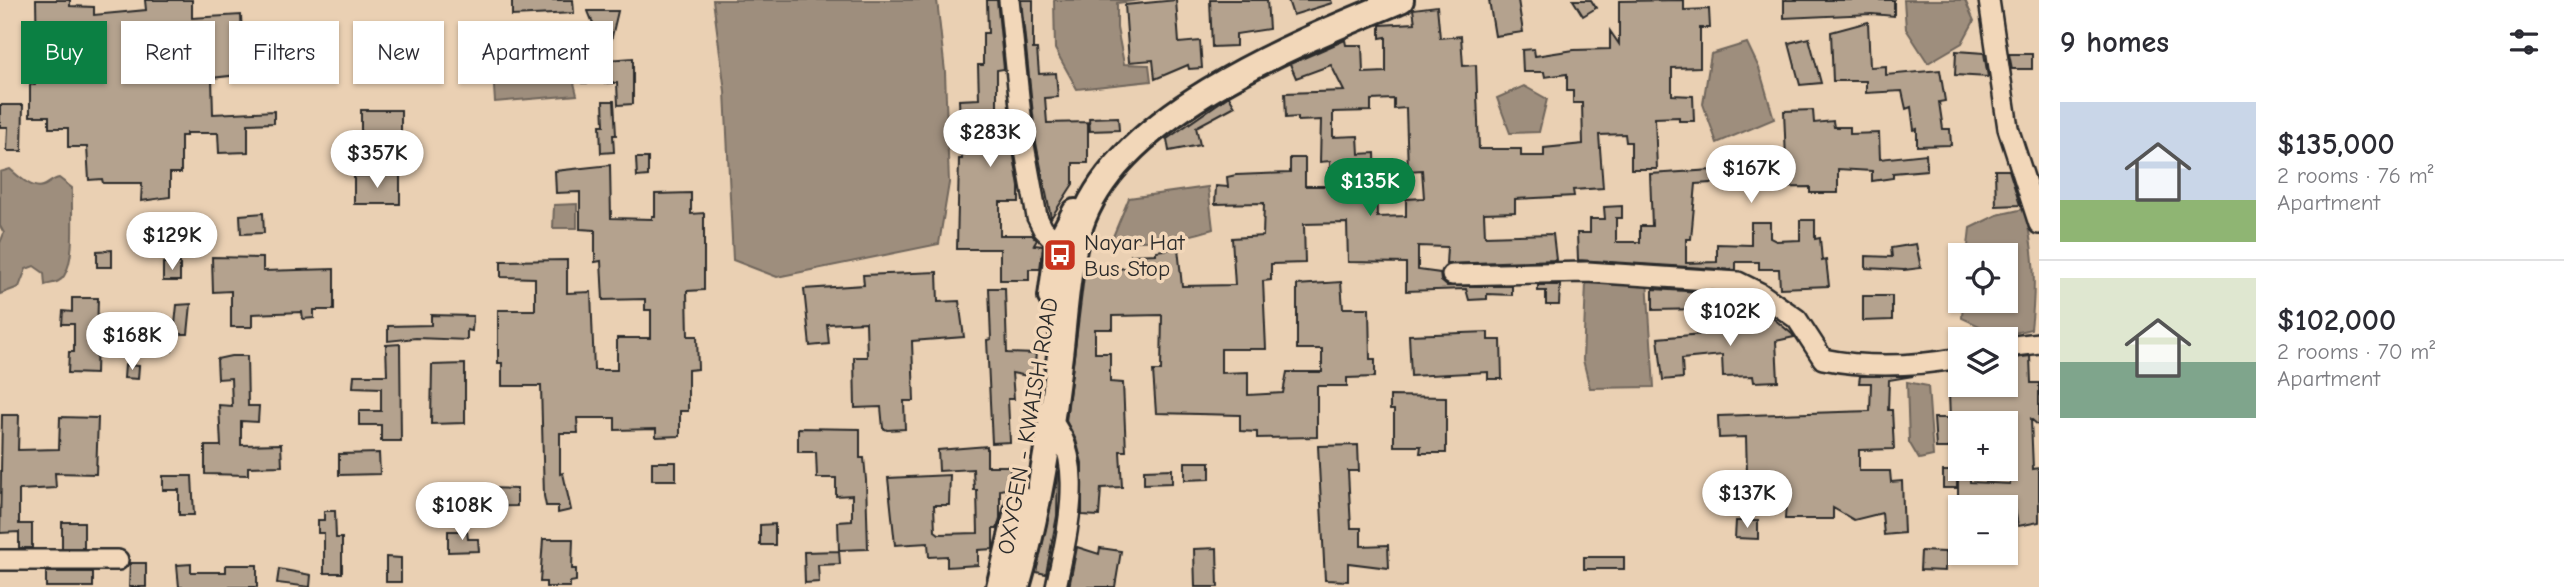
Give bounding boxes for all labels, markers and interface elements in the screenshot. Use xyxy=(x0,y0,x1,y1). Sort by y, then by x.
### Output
chip: Buy xyxy=(21,21,107,84)
chip: Rent xyxy=(121,21,215,84)
chip: Filters xyxy=(229,21,339,84)
chip: New xyxy=(353,21,444,84)
chip: Apartment xyxy=(458,21,613,84)
icon: filters xyxy=(2505,23,2543,61)
text: 9 homes xyxy=(2060,25,2169,60)
pin: $283K xyxy=(941,110,1039,169)
text: $283K xyxy=(959,118,1021,145)
text: $135,000 xyxy=(2277,127,2395,162)
pin: $357K xyxy=(328,130,426,190)
icon: home xyxy=(2116,130,2200,214)
text: $357K xyxy=(347,139,407,166)
pin: $167K xyxy=(1702,146,1800,205)
text: $167K xyxy=(1722,154,1780,181)
pin: $135K xyxy=(1321,158,1419,218)
text: 2 rooms · 76 m² xyxy=(2277,162,2433,189)
text: $135K xyxy=(1340,167,1400,194)
text: Apartment xyxy=(2277,189,2380,216)
pin: $129K xyxy=(123,212,221,272)
text: $129K xyxy=(142,221,202,248)
place label: Nayar Hat Bus Stop xyxy=(1084,229,1186,282)
bus stop icon: Nayar Hat Bus Stop xyxy=(1041,236,1079,274)
map controls xyxy=(1948,243,2018,565)
button: locate xyxy=(1948,243,2018,313)
pin: $102K xyxy=(1681,288,1779,348)
street label: OXYGEN - KWAISH ROAD xyxy=(992,295,1064,557)
text: $102K xyxy=(1700,297,1760,324)
text: $102,000 xyxy=(2277,303,2396,338)
icon: home xyxy=(2116,306,2200,390)
pin: $168K xyxy=(83,312,181,372)
text: $168K xyxy=(102,321,162,348)
button: layers xyxy=(1948,327,2018,397)
text: 2 rooms · 70 m² xyxy=(2277,338,2435,365)
text: Apartment xyxy=(2277,365,2380,392)
button: + xyxy=(1948,411,2018,481)
pin: $137K xyxy=(1698,470,1796,530)
text: $137K xyxy=(1718,479,1776,506)
pin: $108K xyxy=(413,482,511,542)
text: $108K xyxy=(432,491,492,518)
button: − xyxy=(1948,495,2018,565)

